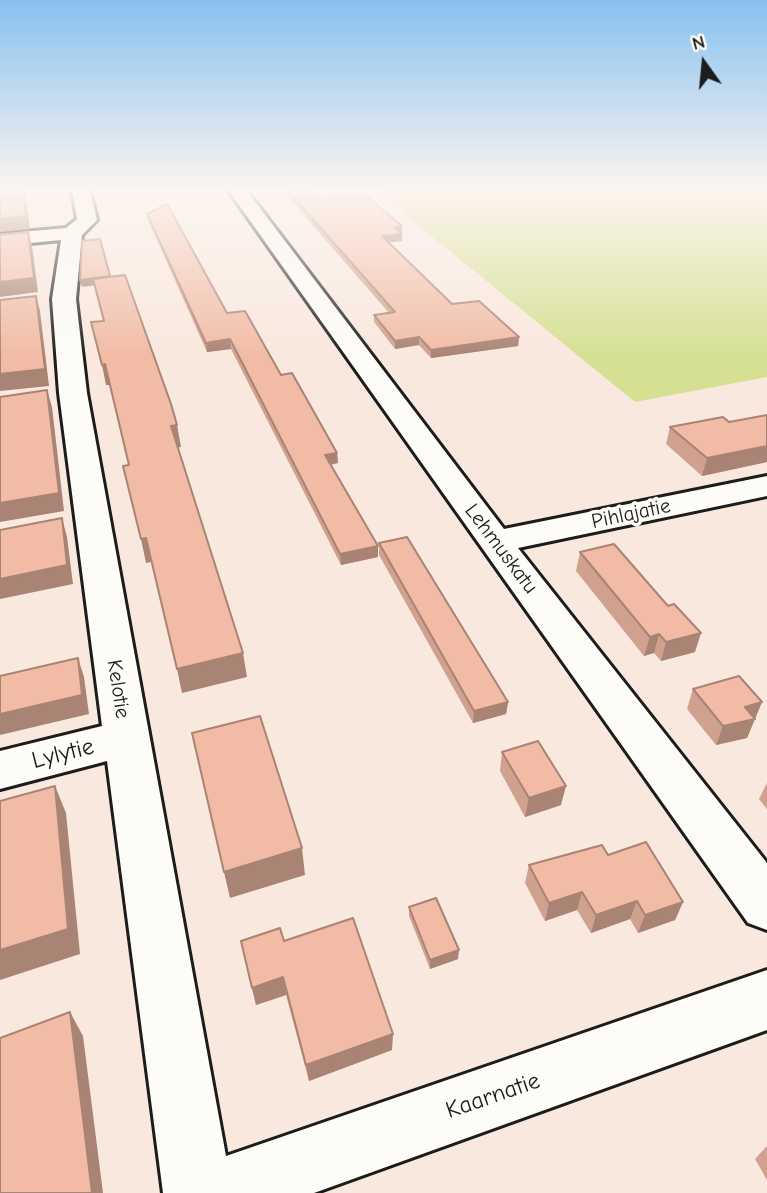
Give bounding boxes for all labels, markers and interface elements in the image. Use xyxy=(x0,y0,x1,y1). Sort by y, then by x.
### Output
north arrow xyxy=(669,28,739,98)
text: N xyxy=(690,30,707,55)
street label: Pihlajatie xyxy=(589,493,673,535)
street label: Lehmuskatu xyxy=(459,499,543,599)
street label: Kelotie xyxy=(101,658,135,720)
street label: Lylytie xyxy=(29,732,97,776)
street label: Kaarnatie xyxy=(442,1066,544,1126)

